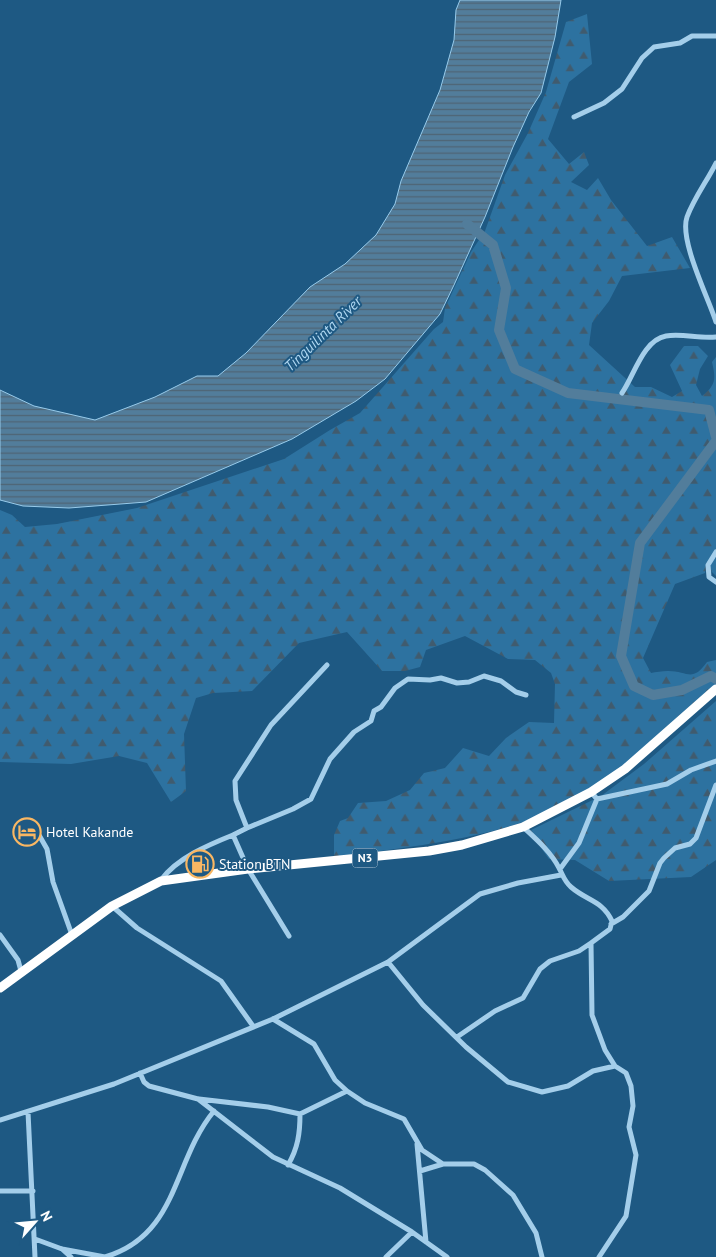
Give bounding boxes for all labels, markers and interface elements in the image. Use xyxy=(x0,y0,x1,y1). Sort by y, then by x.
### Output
water label: Tinguilinta River xyxy=(280,291,366,375)
hotel icon: Hotel Kakande xyxy=(12,817,42,847)
place label: Hotel Kakande xyxy=(46,823,134,841)
road number: N3 xyxy=(352,848,378,868)
fuel station icon: Station BTN xyxy=(185,849,215,879)
place label: Station BTN xyxy=(219,855,290,873)
north arrow xyxy=(10,1197,60,1247)
text: N xyxy=(36,1208,57,1224)

